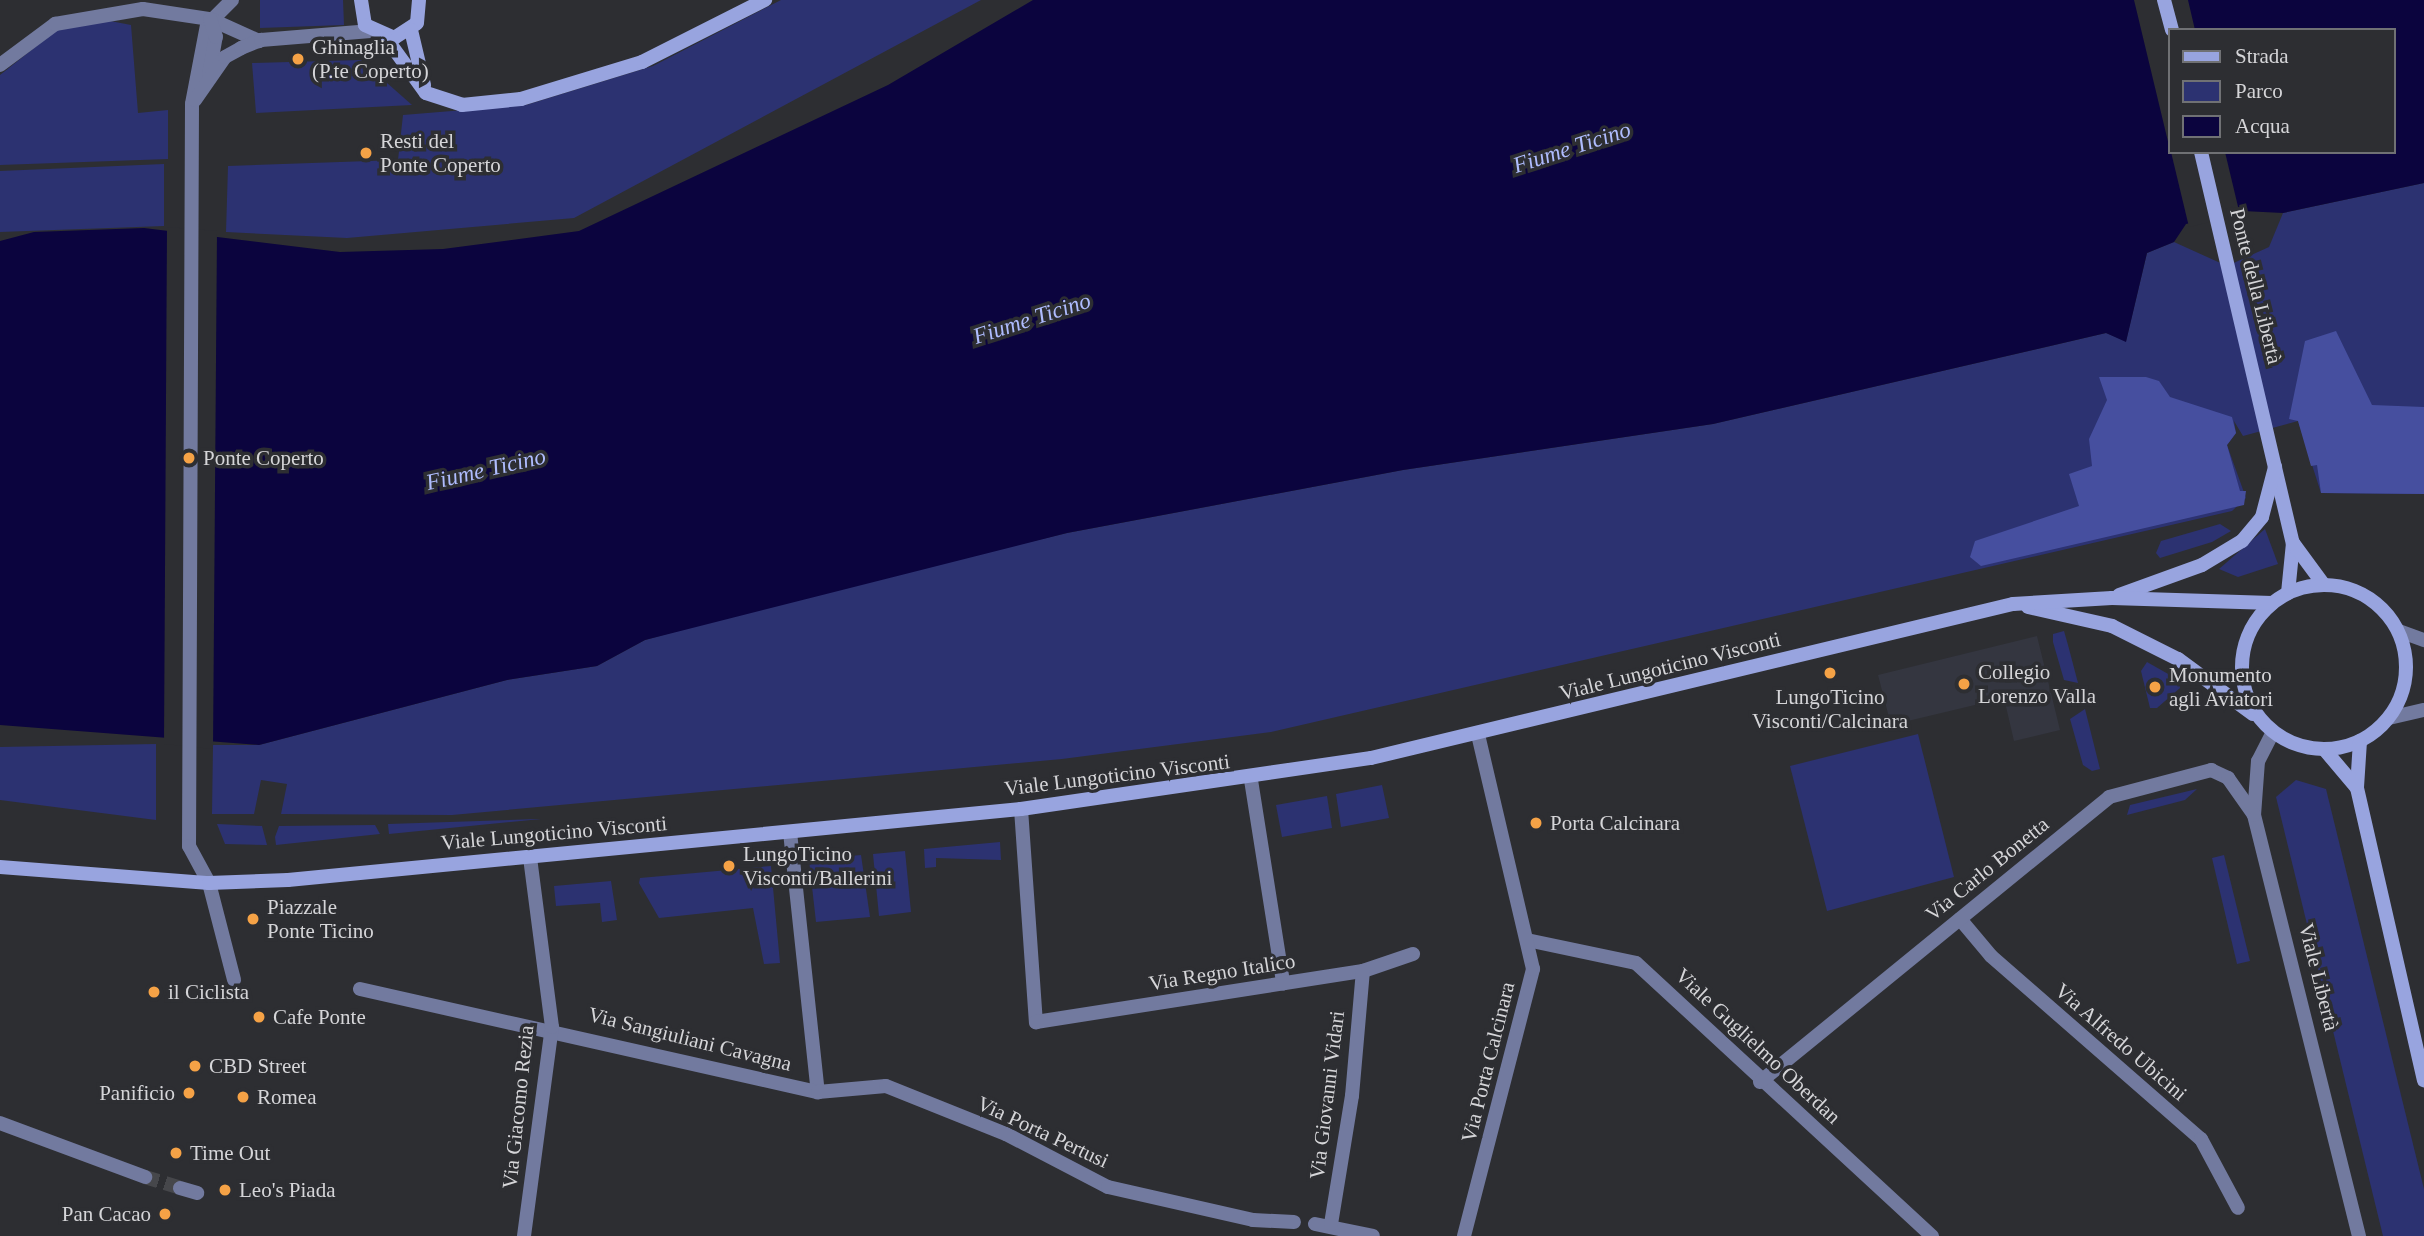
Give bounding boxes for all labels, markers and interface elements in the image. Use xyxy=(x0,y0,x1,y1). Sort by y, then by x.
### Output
legend xyxy=(2168,28,2396,154)
place label: Ghinaglia (P.te Coperto) xyxy=(312,34,445,84)
text: Strada xyxy=(2235,44,2289,68)
marker: Ghinaglia (P.te Coperto) xyxy=(290,51,306,67)
text: Parco xyxy=(2235,79,2283,103)
water label: Fiume Ticino xyxy=(1502,114,1642,182)
text: Acqua xyxy=(2235,114,2290,138)
place label: Resti del Ponte Coperto xyxy=(380,128,521,178)
marker: Resti del Ponte Coperto xyxy=(358,145,374,161)
street label: Ponte della Libertà xyxy=(2221,194,2291,378)
water label: Fiume Ticino xyxy=(962,285,1102,353)
water label: Fiume Ticino xyxy=(416,441,556,499)
place label: Ponte Coperto xyxy=(203,445,344,471)
marker: Ponte Coperto xyxy=(181,450,197,466)
street label: Viale Lungoticino Visconti xyxy=(1546,624,1794,708)
place label: Collegio Lorenzo Valla xyxy=(1978,659,2108,709)
place label: Monumento agli Aviatori xyxy=(2169,662,2288,712)
marker: LungoTicino Visconti/Calcinara xyxy=(1822,665,1838,681)
marker: Collegio Lorenzo Valla xyxy=(1956,676,1972,692)
marker: Monumento agli Aviatori xyxy=(2147,679,2163,695)
place label: LungoTicino Visconti/Calcinara xyxy=(1742,684,1918,734)
street label: Viale Lungoticino Visconti xyxy=(991,747,1243,803)
street label: Via Carlo Bonetta xyxy=(1914,806,2060,932)
street label: Viale Lungoticino Visconti xyxy=(428,810,680,856)
place label: Porta Calcinara xyxy=(1550,810,1699,836)
marker: Porta Calcinara xyxy=(1528,815,1544,831)
place label: LungoTicino Visconti/Ballerini xyxy=(743,841,910,891)
marker: LungoTicino Visconti/Ballerini xyxy=(721,858,737,874)
place label: Piazzale Ponte Ticino xyxy=(267,894,389,944)
marker: Piazzale Ponte Ticino xyxy=(245,911,261,927)
street label: Viale Libertà xyxy=(2292,915,2346,1039)
street label: Via Regno Italico xyxy=(1141,947,1303,997)
street label: Viale Guglielmo Oberdan xyxy=(1661,954,1855,1138)
street label: Via Porta Calcinara xyxy=(1454,970,1522,1154)
street label: Via Alfredo Ubicini xyxy=(2045,974,2197,1110)
place label: il Ciclista xyxy=(168,979,255,1005)
marker: il Ciclista xyxy=(146,984,162,1000)
street label: Via Sangiuliani Cavagna xyxy=(574,999,806,1079)
street label: Via Giovanni Vidari xyxy=(1303,1003,1351,1187)
place label: Cafe Ponte xyxy=(273,1004,378,1030)
marker: Cafe Ponte xyxy=(251,1009,267,1025)
street label: Via Giacomo Rezia xyxy=(496,1017,540,1197)
place label: CBD Street xyxy=(209,1053,314,1079)
marker: CBD Street xyxy=(187,1058,203,1074)
place label: Panificio xyxy=(91,1080,175,1106)
place label: Romea xyxy=(257,1084,325,1110)
marker: Panificio xyxy=(181,1085,197,1101)
street label: Via Porta Pertusi xyxy=(965,1087,1121,1177)
marker: Romea xyxy=(235,1089,251,1105)
place label: Time Out xyxy=(190,1140,280,1166)
marker: Time Out xyxy=(168,1145,184,1161)
place label: Leo's Piada xyxy=(239,1177,349,1203)
marker: Leo's Piada xyxy=(217,1182,233,1198)
place label: Pan Cacao xyxy=(49,1201,151,1227)
marker: Pan Cacao xyxy=(157,1206,173,1222)

